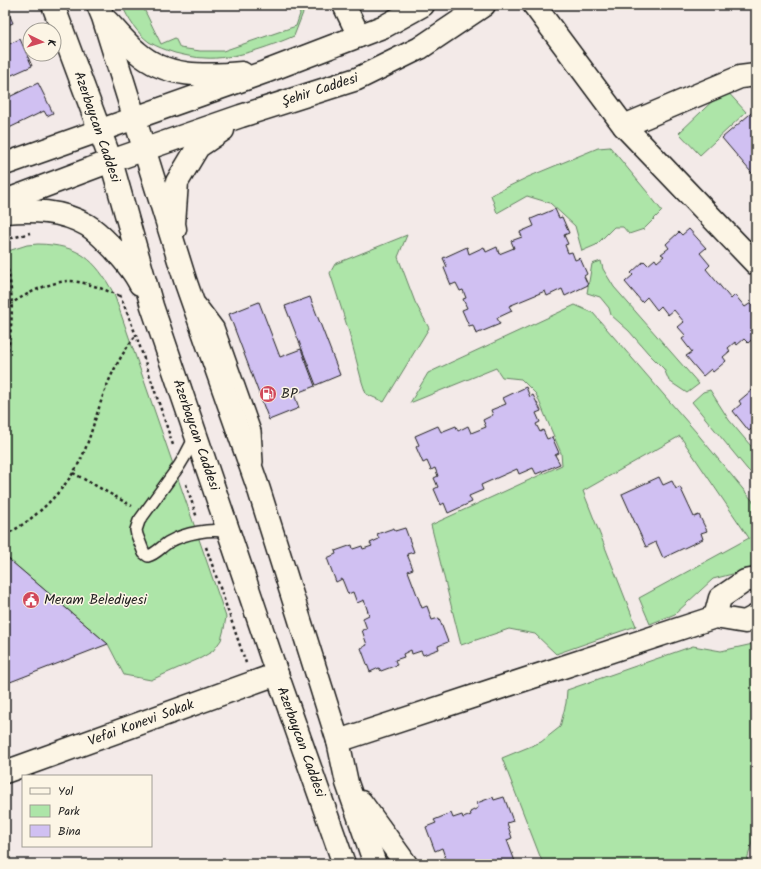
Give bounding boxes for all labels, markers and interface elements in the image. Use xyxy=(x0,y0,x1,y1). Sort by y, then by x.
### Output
north arrow xyxy=(22,22,62,62)
text: K xyxy=(42,39,60,47)
street label: Şehir Caddesi xyxy=(279,67,362,113)
street label: Azerbaycan Caddesi xyxy=(68,68,127,186)
street label: Azerbaycan Caddesi xyxy=(167,376,226,494)
place label: BP xyxy=(281,383,298,405)
fuel station icon: BP xyxy=(258,384,278,404)
place label: Meram Belediyesi xyxy=(44,589,147,611)
public building icon: Meram Belediyesi xyxy=(21,590,41,610)
street label: Azerbaycan Caddesi xyxy=(271,684,331,801)
street label: Vefai Konevi Sokak xyxy=(85,693,197,752)
legend xyxy=(22,775,152,847)
text: Yol xyxy=(58,782,73,801)
text: Park xyxy=(58,802,80,821)
text: Bina xyxy=(58,822,81,841)

